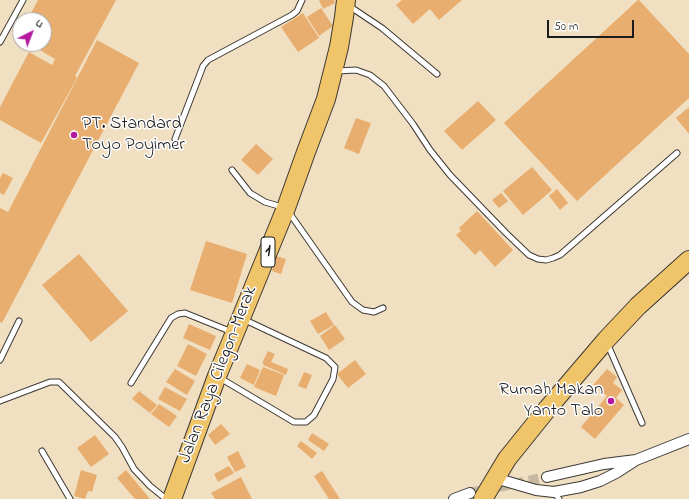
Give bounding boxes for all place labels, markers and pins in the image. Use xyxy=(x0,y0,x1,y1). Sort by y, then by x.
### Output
place label: PT. Standard Toyo Poyimer xyxy=(82,114,185,156)
marker: PT. Standard Toyo Poyimer xyxy=(69,130,79,140)
place label: Rumah Makan Yanto Talo xyxy=(499,380,603,422)
marker: Rumah Makan Yanto Talo xyxy=(606,396,616,406)

